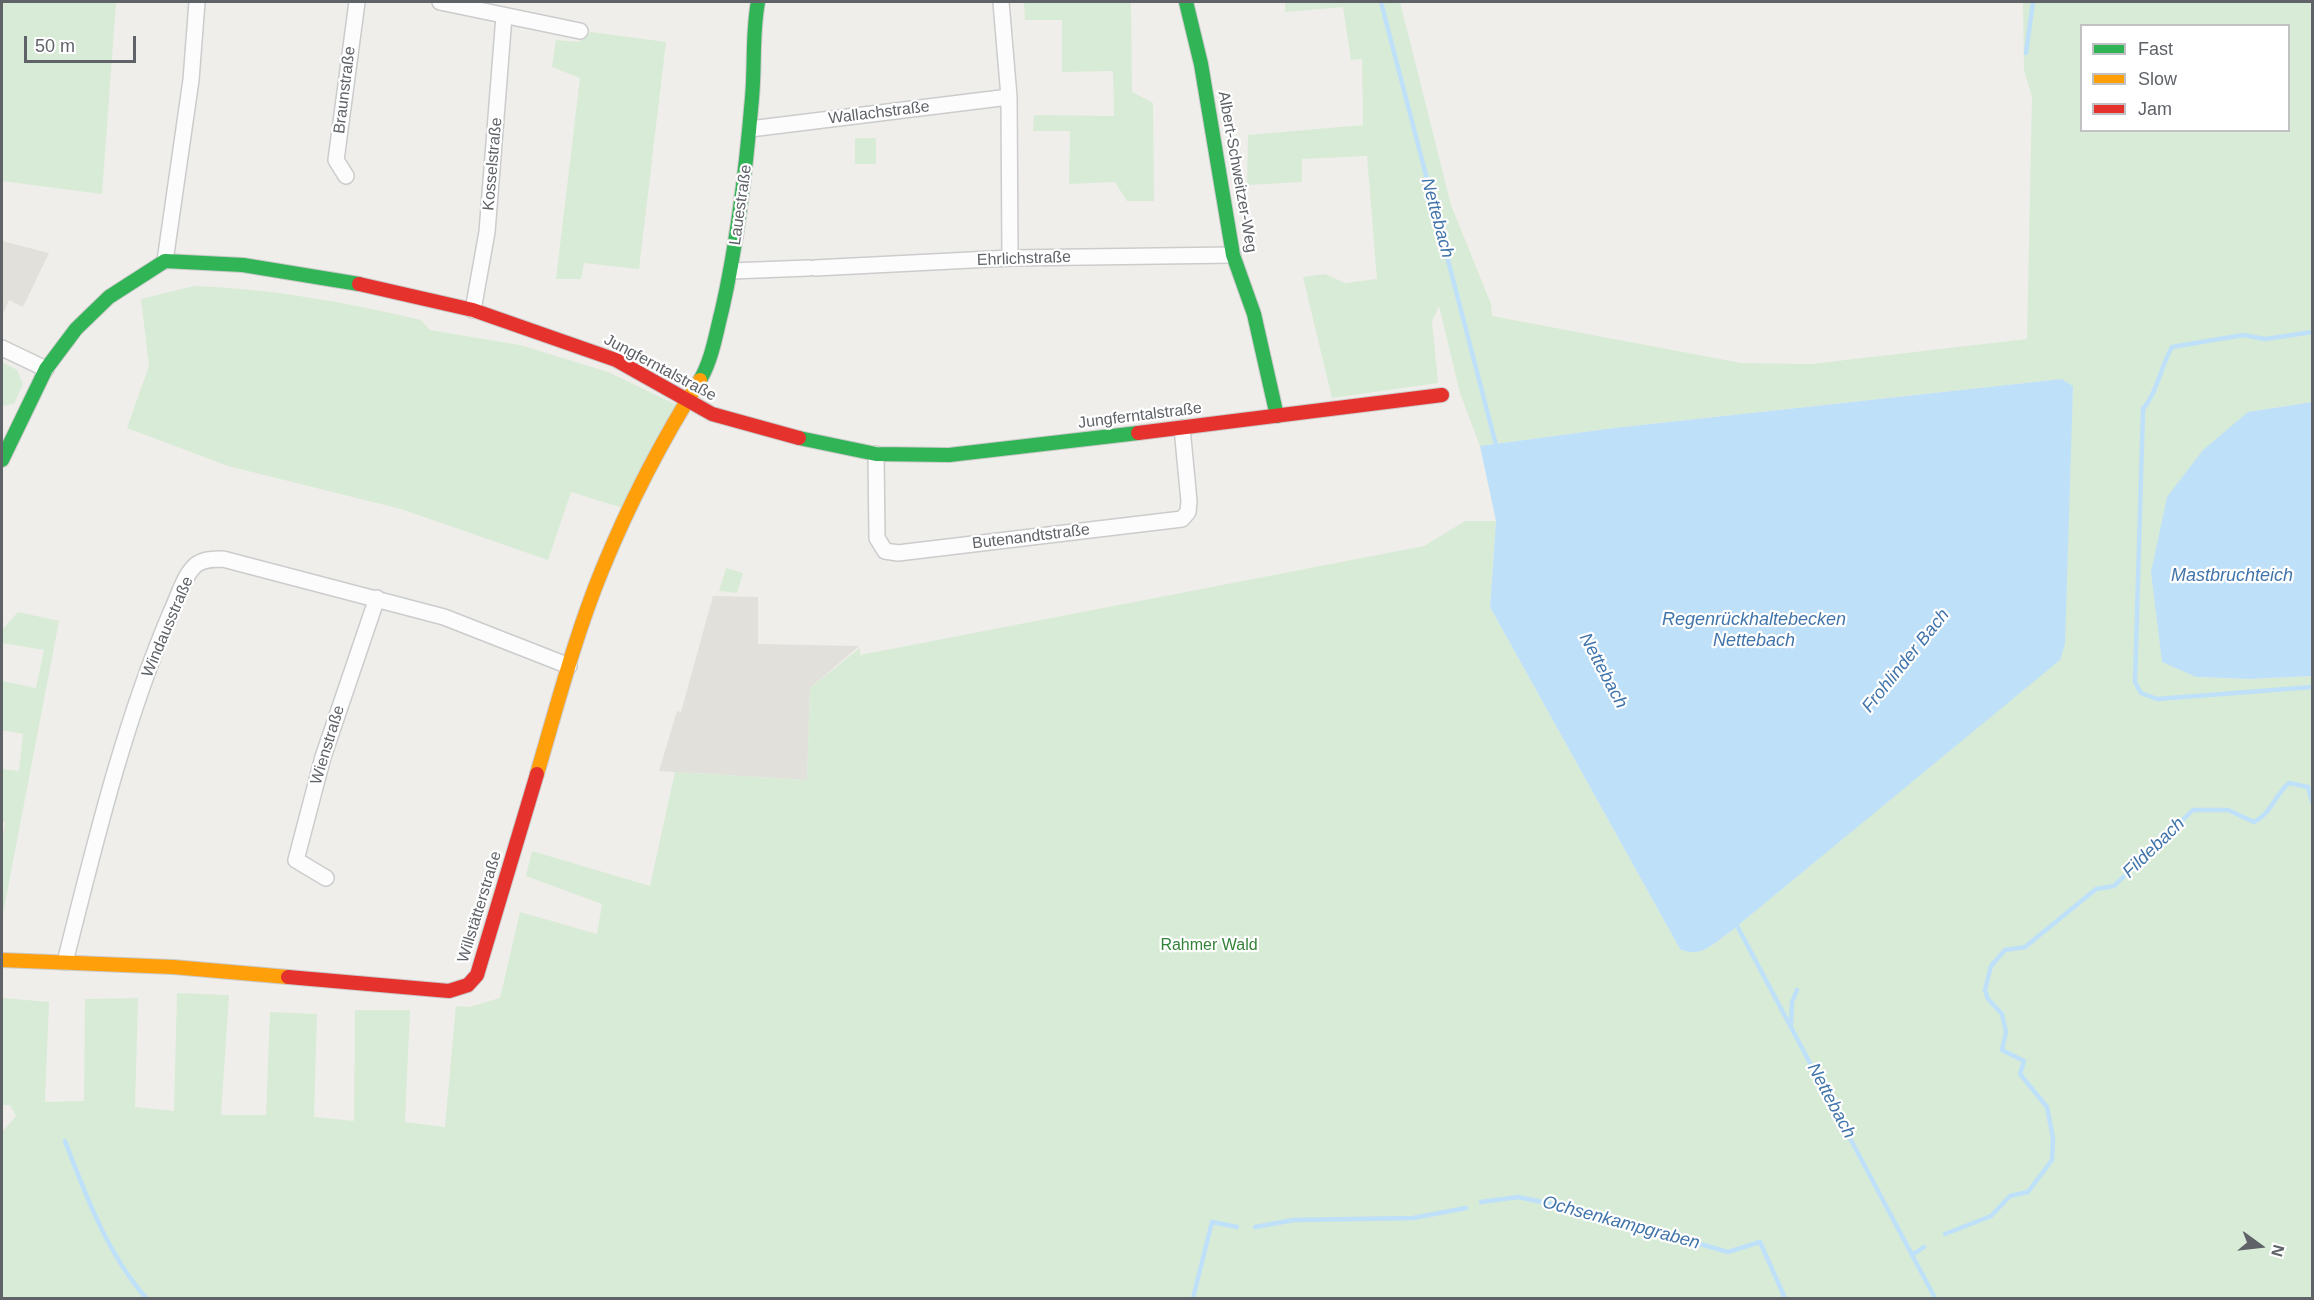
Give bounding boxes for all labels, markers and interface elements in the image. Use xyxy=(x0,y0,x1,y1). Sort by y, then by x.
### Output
scale bar xyxy=(27,24,140,62)
legend xyxy=(2080,24,2290,132)
text: 50 m xyxy=(35,36,75,56)
text: Fast xyxy=(2138,39,2173,59)
street label: Braunstraße xyxy=(330,45,360,135)
text: Slow xyxy=(2138,69,2177,89)
street label: Albert-Schweitzer-Weg xyxy=(1213,90,1261,254)
street label: Wallachstraße xyxy=(827,97,931,129)
text: Jam xyxy=(2138,99,2172,119)
street label: Kosselstraße xyxy=(479,117,507,211)
street label: Lauestraße xyxy=(726,164,756,246)
water label: Nettebach xyxy=(1416,176,1458,260)
street label: Ehrlichstraße xyxy=(977,248,1071,270)
street label: Jungferntalstraße xyxy=(601,330,719,406)
street label: Jungferntalstraße xyxy=(1077,399,1203,433)
street label: Butenandtstraße xyxy=(971,520,1091,554)
water label: Mastbruchteich xyxy=(2171,565,2293,587)
street label: Windausstraße xyxy=(138,574,198,680)
water label: Frohlinder Bach xyxy=(1858,605,1954,717)
water label: Regenrückhaltebecken Nettebach xyxy=(1662,609,1846,652)
water label: Nettebach xyxy=(1574,630,1632,712)
street label: Wienstraße xyxy=(307,703,349,787)
water label: Fildebach xyxy=(2118,813,2190,883)
street label: Willstätterstraße xyxy=(454,849,506,965)
park label: Rahmer Wald xyxy=(1160,936,1258,956)
water label: Nettebach xyxy=(1802,1060,1860,1142)
water label: Ochsenkampgraben xyxy=(1540,1192,1702,1254)
north arrow xyxy=(2230,1216,2290,1276)
text: N xyxy=(2268,1243,2288,1259)

